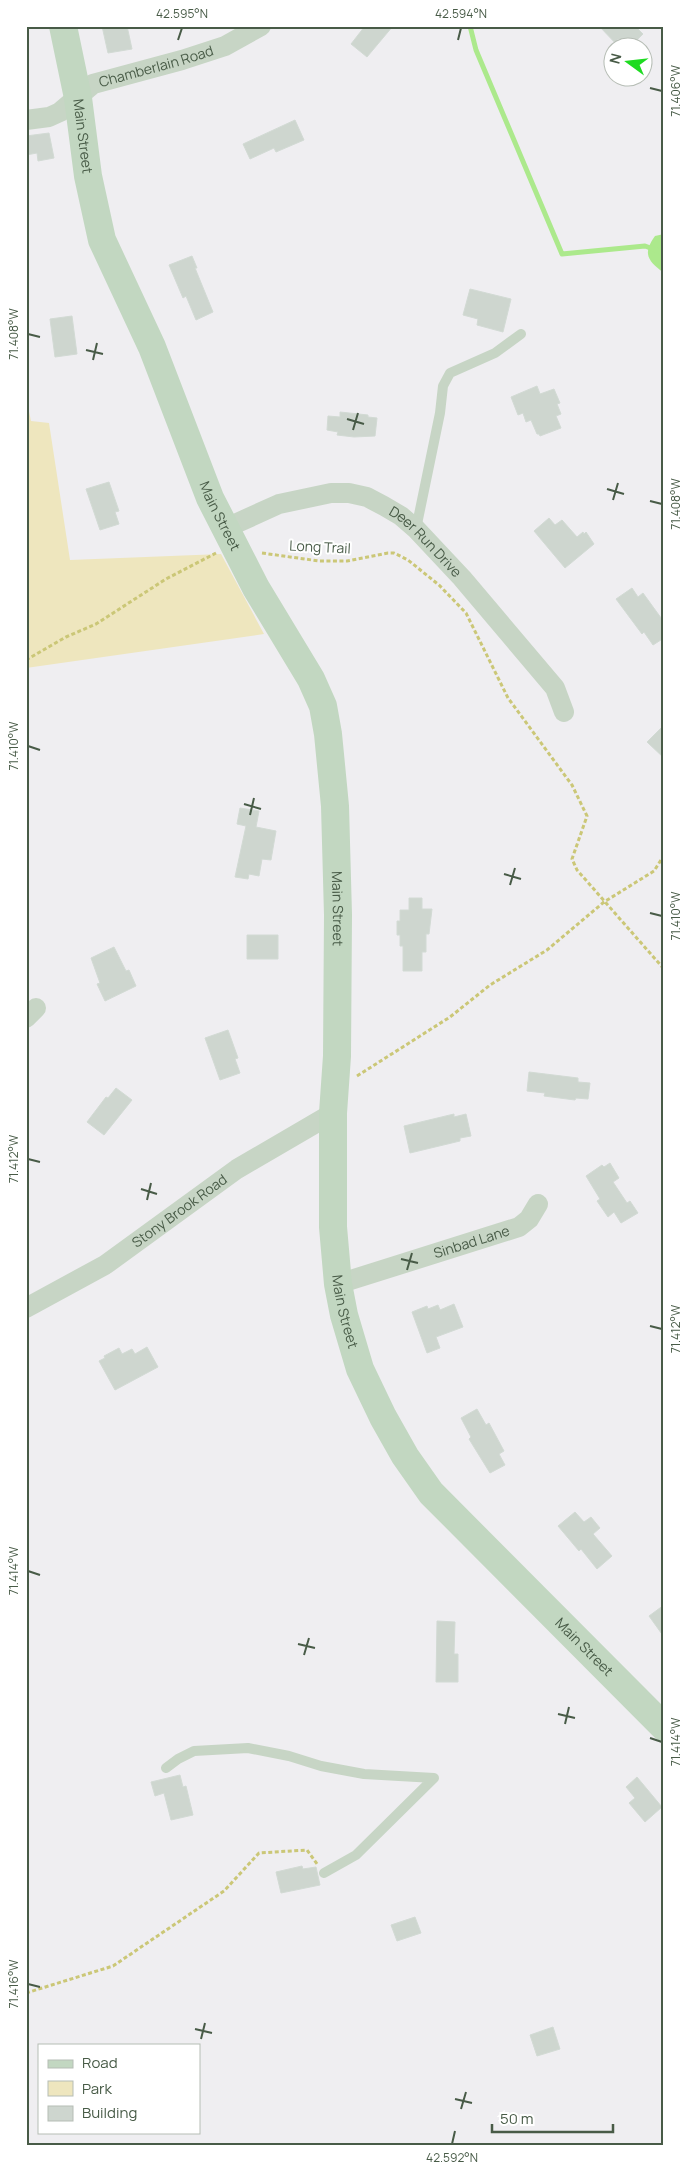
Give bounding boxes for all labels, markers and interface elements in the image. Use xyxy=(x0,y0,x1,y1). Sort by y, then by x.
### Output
text: 42.595°N xyxy=(156,5,208,22)
text: 42.594°N xyxy=(435,5,487,22)
north arrow xyxy=(602,38,652,88)
street label: Chamberlain Road xyxy=(97,40,216,91)
text: N xyxy=(604,51,625,66)
text: 71.406°W xyxy=(667,64,684,117)
street label: Main Street xyxy=(69,98,98,175)
text: 71.408°W xyxy=(5,308,22,360)
street label: Main Street xyxy=(195,478,245,554)
text: 71.408°W xyxy=(667,478,684,530)
street label: Deer Run Drive xyxy=(386,501,466,581)
street label: Long Trail xyxy=(289,535,351,558)
text: 71.410°W xyxy=(5,721,22,770)
street label: Main Street xyxy=(328,871,348,947)
text: 71.410°W xyxy=(667,891,684,940)
text: 71.412°W xyxy=(5,1134,22,1183)
street label: Stony Brook Road xyxy=(128,1169,231,1252)
street label: Sinbad Lane xyxy=(431,1221,512,1262)
street label: Main Street xyxy=(328,1274,363,1351)
text: 71.412°W xyxy=(667,1304,684,1353)
text: 71.414°W xyxy=(5,1546,22,1595)
street label: Main Street xyxy=(551,1613,618,1680)
text: 71.414°W xyxy=(667,1717,684,1766)
text: 71.416°W xyxy=(5,1959,22,2009)
legend xyxy=(38,2044,200,2134)
text: Road xyxy=(82,2052,118,2073)
text: Park xyxy=(82,2078,112,2099)
scale bar xyxy=(492,2101,614,2133)
text: Building xyxy=(82,2102,137,2123)
text: 50 m xyxy=(500,2108,534,2129)
text: 42.592°N xyxy=(426,2149,478,2166)

